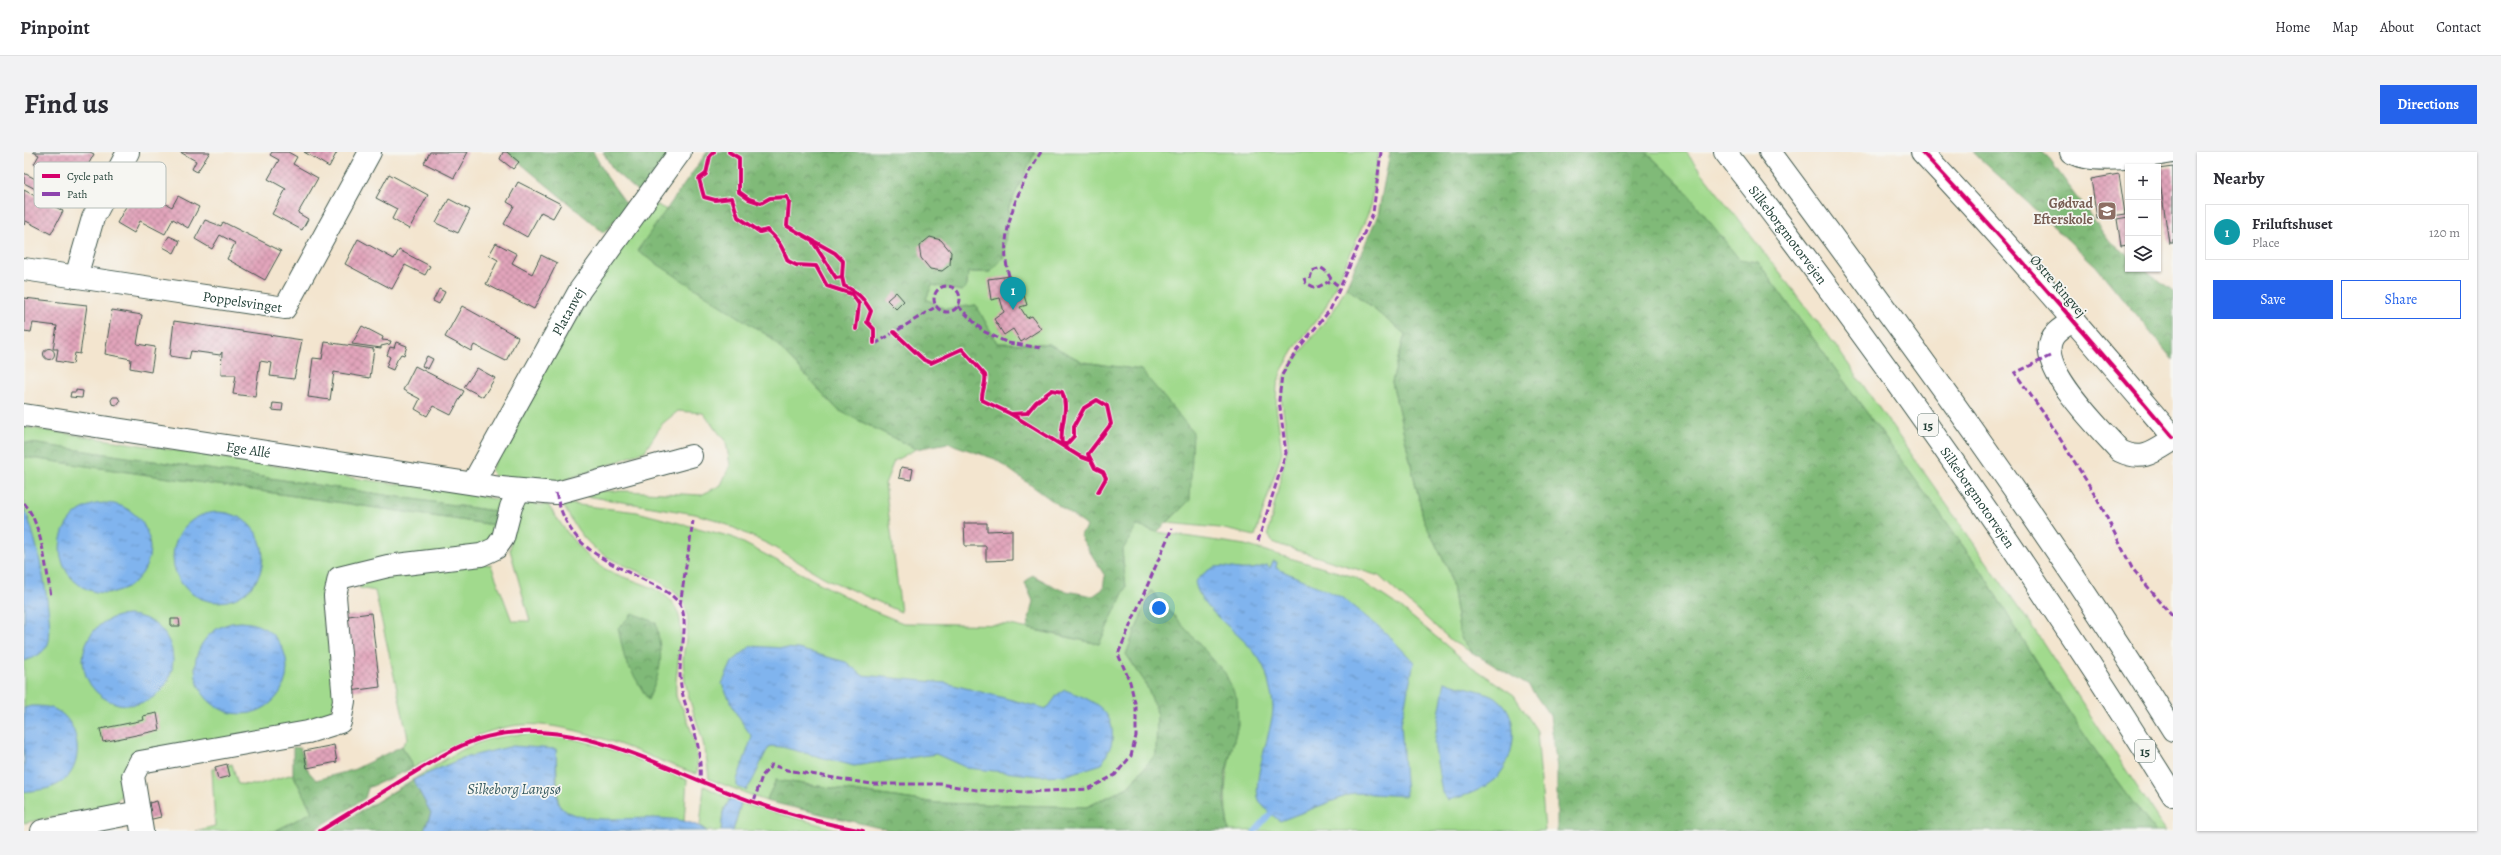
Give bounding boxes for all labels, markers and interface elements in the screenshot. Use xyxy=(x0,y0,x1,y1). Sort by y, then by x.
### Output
text: Pinpoint xyxy=(20,15,90,41)
text: Home xyxy=(2275,18,2310,37)
text: Map xyxy=(2332,18,2358,37)
text: About xyxy=(2380,18,2414,37)
text: Contact xyxy=(2436,18,2481,37)
text: Find us xyxy=(24,85,109,123)
button: Directions xyxy=(2380,85,2477,124)
legend xyxy=(34,162,166,208)
map controls xyxy=(2125,164,2161,272)
button: + xyxy=(2125,164,2161,200)
text: Nearby xyxy=(2213,167,2264,190)
text: Cycle path xyxy=(67,169,114,184)
street label: Silkeborgmotorvejen xyxy=(1744,181,1832,288)
text: Path xyxy=(67,187,88,202)
place label: Gødvad Efterskole xyxy=(2033,194,2094,229)
school or university icon: Gødvad Efterskole xyxy=(2096,200,2118,222)
button: − xyxy=(2125,200,2161,236)
text: Friluftshuset xyxy=(2252,214,2333,234)
text: 1 xyxy=(2225,224,2229,241)
text: 120 m xyxy=(2429,224,2460,241)
text: Place xyxy=(2252,234,2280,251)
button: layers xyxy=(2125,236,2161,272)
street label: Østre Ringvej xyxy=(2026,251,2090,321)
pin: 1 xyxy=(1000,277,1026,310)
button: Save xyxy=(2213,280,2333,319)
button: Share xyxy=(2341,280,2461,319)
street label: Platanvej xyxy=(547,284,589,339)
street label: Poppelsvinget xyxy=(202,286,284,317)
road number: 15 xyxy=(1918,414,1938,436)
street label: Ege Allé xyxy=(225,437,272,462)
street label: Silkeborgmotorvejen xyxy=(1936,443,2020,552)
your location xyxy=(1149,598,1169,618)
road number: 15 xyxy=(2135,740,2155,762)
water label: Silkeborg Langsø xyxy=(467,779,561,799)

